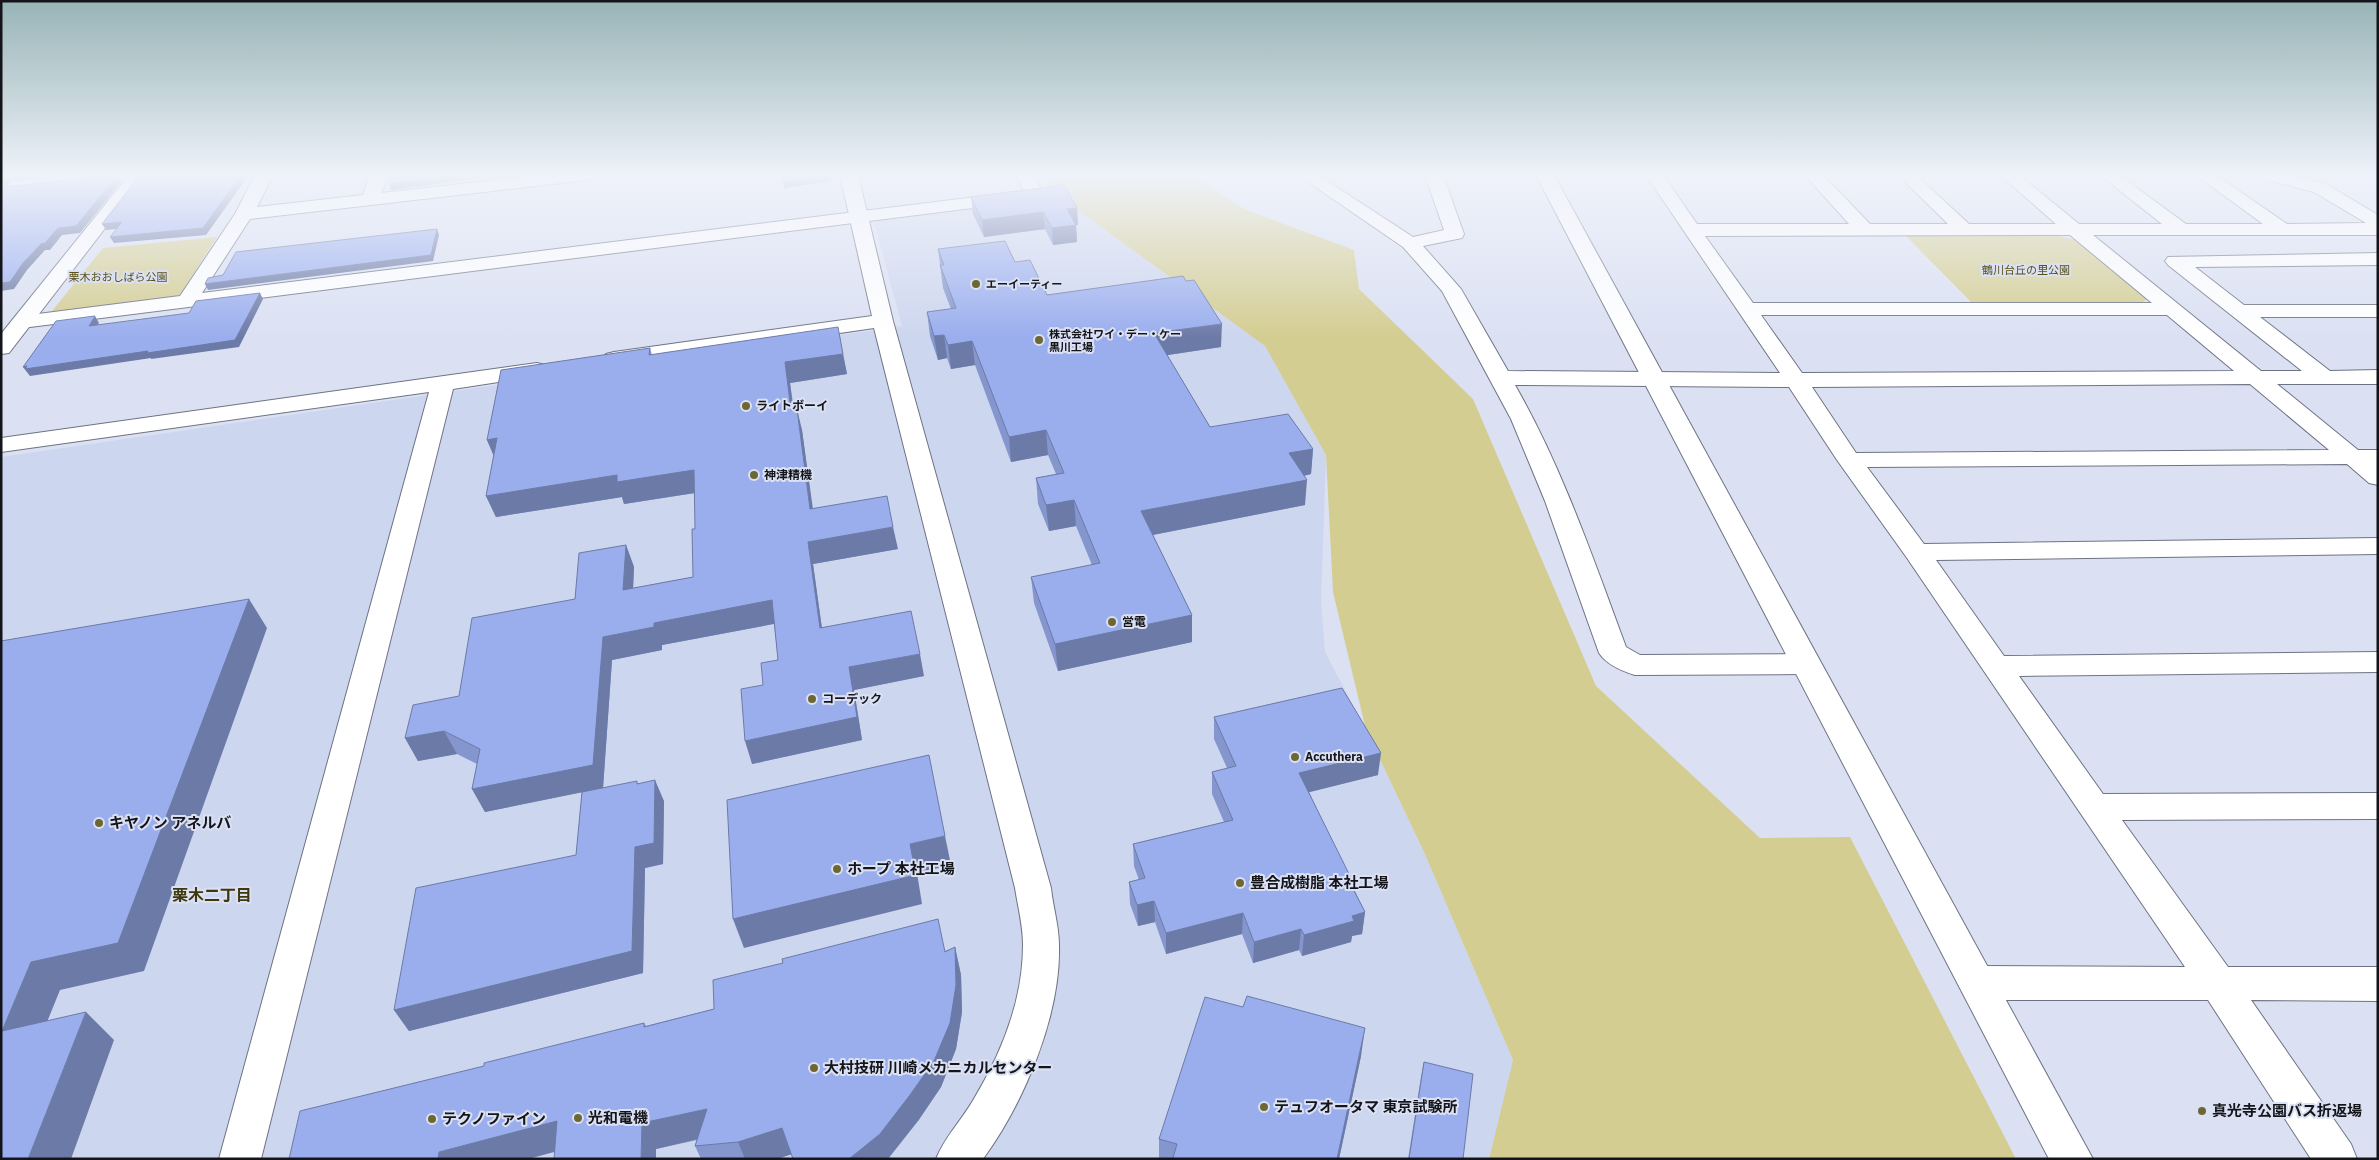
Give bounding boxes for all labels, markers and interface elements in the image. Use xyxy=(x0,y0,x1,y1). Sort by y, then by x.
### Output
park label: 鶴川台丘の里公園 xyxy=(1982,263,2070,277)
park label: 栗木おおしばら公園 xyxy=(69,270,168,284)
place label: エーイーティー xyxy=(986,277,1062,291)
marker: エーイーティー xyxy=(970,278,982,290)
place label: 株式会社ワイ・デー・ケー 黒川工場 xyxy=(1049,327,1181,354)
marker: 株式会社ワイ・デー・ケー 黒川工場 xyxy=(1033,334,1045,346)
place label: ライトボーイ xyxy=(756,398,828,413)
marker: ライトボーイ xyxy=(740,400,752,412)
place label: 神津精機 xyxy=(764,467,812,482)
marker: 神津精機 xyxy=(748,469,760,481)
place label: 営電 xyxy=(1122,614,1146,629)
marker: 営電 xyxy=(1106,616,1118,628)
place label: コーデック xyxy=(822,691,882,706)
marker: コーデック xyxy=(806,693,818,705)
place label: Accuthera xyxy=(1305,749,1363,764)
marker: Accuthera xyxy=(1289,751,1301,763)
place label: キヤノン アネルバ xyxy=(109,813,231,832)
marker: キヤノン アネルバ xyxy=(93,817,105,829)
place label: ホープ 本社工場 xyxy=(847,859,955,878)
marker: ホープ 本社工場 xyxy=(831,863,843,875)
place label: 豊合成樹脂 本社工場 xyxy=(1250,873,1389,892)
marker: 豊合成樹脂 本社工場 xyxy=(1234,877,1246,889)
district label: 栗木二丁目 xyxy=(172,885,252,905)
place label: 大村技研 川崎メカニカルセンター xyxy=(824,1058,1053,1077)
marker: 大村技研 川崎メカニカルセンター xyxy=(808,1062,820,1074)
place label: テュフオータマ 東京試験所 xyxy=(1274,1097,1458,1116)
marker: テュフオータマ 東京試験所 xyxy=(1258,1101,1270,1113)
place label: 真光寺公園バス折返場 xyxy=(2212,1101,2362,1120)
marker: 真光寺公園バス折返場 xyxy=(2196,1105,2208,1117)
place label: 光和電機 xyxy=(588,1108,648,1127)
place label: テクノファイン xyxy=(442,1109,546,1128)
marker: 光和電機 xyxy=(572,1112,584,1124)
marker: テクノファイン xyxy=(426,1113,438,1125)

